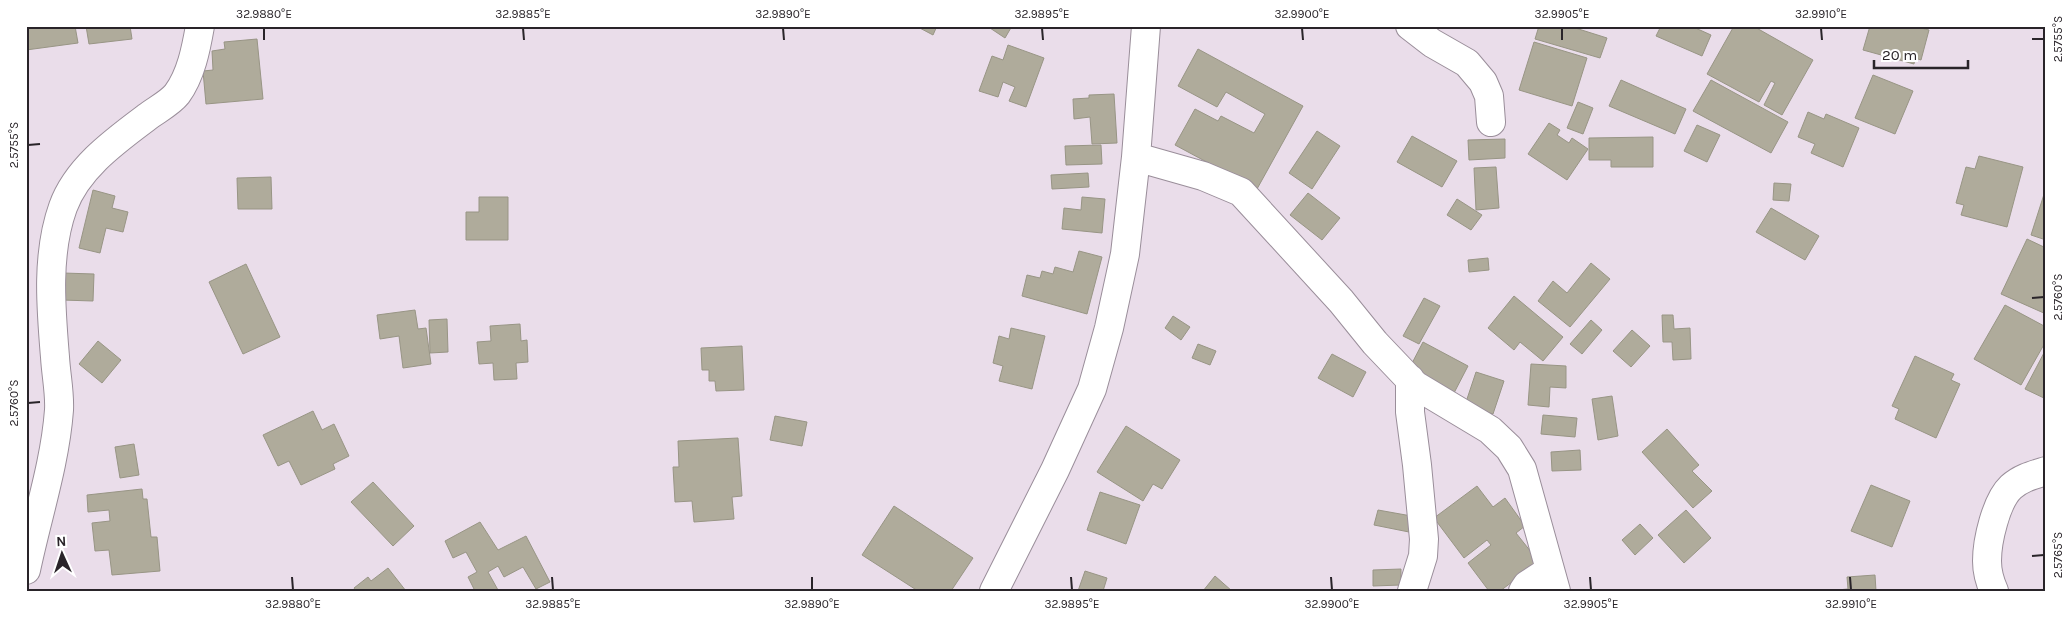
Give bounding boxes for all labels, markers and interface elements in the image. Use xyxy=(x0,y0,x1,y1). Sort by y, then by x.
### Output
text: 32.9880°E xyxy=(236,7,292,21)
text: 32.9885°E xyxy=(495,7,551,21)
text: 32.9890°E xyxy=(755,7,811,21)
text: 32.9895°E xyxy=(1014,7,1070,21)
text: 32.9900°E xyxy=(1274,7,1330,21)
text: 32.9905°E xyxy=(1535,7,1589,21)
text: 32.9910°E xyxy=(1795,7,1847,21)
text: 2.5755°S xyxy=(2051,16,2065,62)
scale bar xyxy=(1874,38,1968,70)
text: 20 m xyxy=(1882,46,1917,64)
text: 2.5755°S xyxy=(7,122,21,168)
text: 2.5760°S xyxy=(2051,274,2065,320)
text: 2.5760°S xyxy=(7,380,21,426)
north arrow xyxy=(38,530,88,580)
text: 2.5765°S xyxy=(2051,532,2065,578)
text: N xyxy=(56,533,67,550)
text: 32.9880°E xyxy=(265,597,321,611)
text: 32.9885°E xyxy=(525,597,581,611)
text: 32.9890°E xyxy=(784,597,840,611)
text: 32.9895°E xyxy=(1044,597,1100,611)
text: 32.9900°E xyxy=(1304,597,1360,611)
text: 32.9905°E xyxy=(1564,597,1618,611)
text: 32.9910°E xyxy=(1825,597,1877,611)

